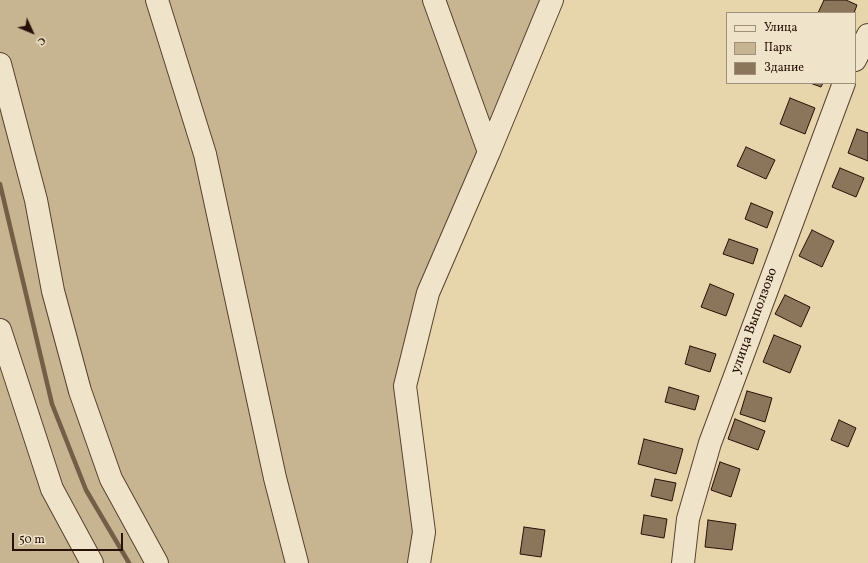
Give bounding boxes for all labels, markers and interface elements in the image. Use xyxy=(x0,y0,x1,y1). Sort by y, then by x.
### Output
north arrow xyxy=(12,12,52,52)
legend xyxy=(726,12,856,84)
text: Улица xyxy=(764,20,797,36)
text: С xyxy=(33,33,49,48)
text: Парк xyxy=(764,40,792,56)
text: Здание xyxy=(764,60,804,76)
street label: улица Выползово xyxy=(728,266,782,376)
scale bar xyxy=(14,525,125,551)
text: 50 m xyxy=(19,532,45,548)

